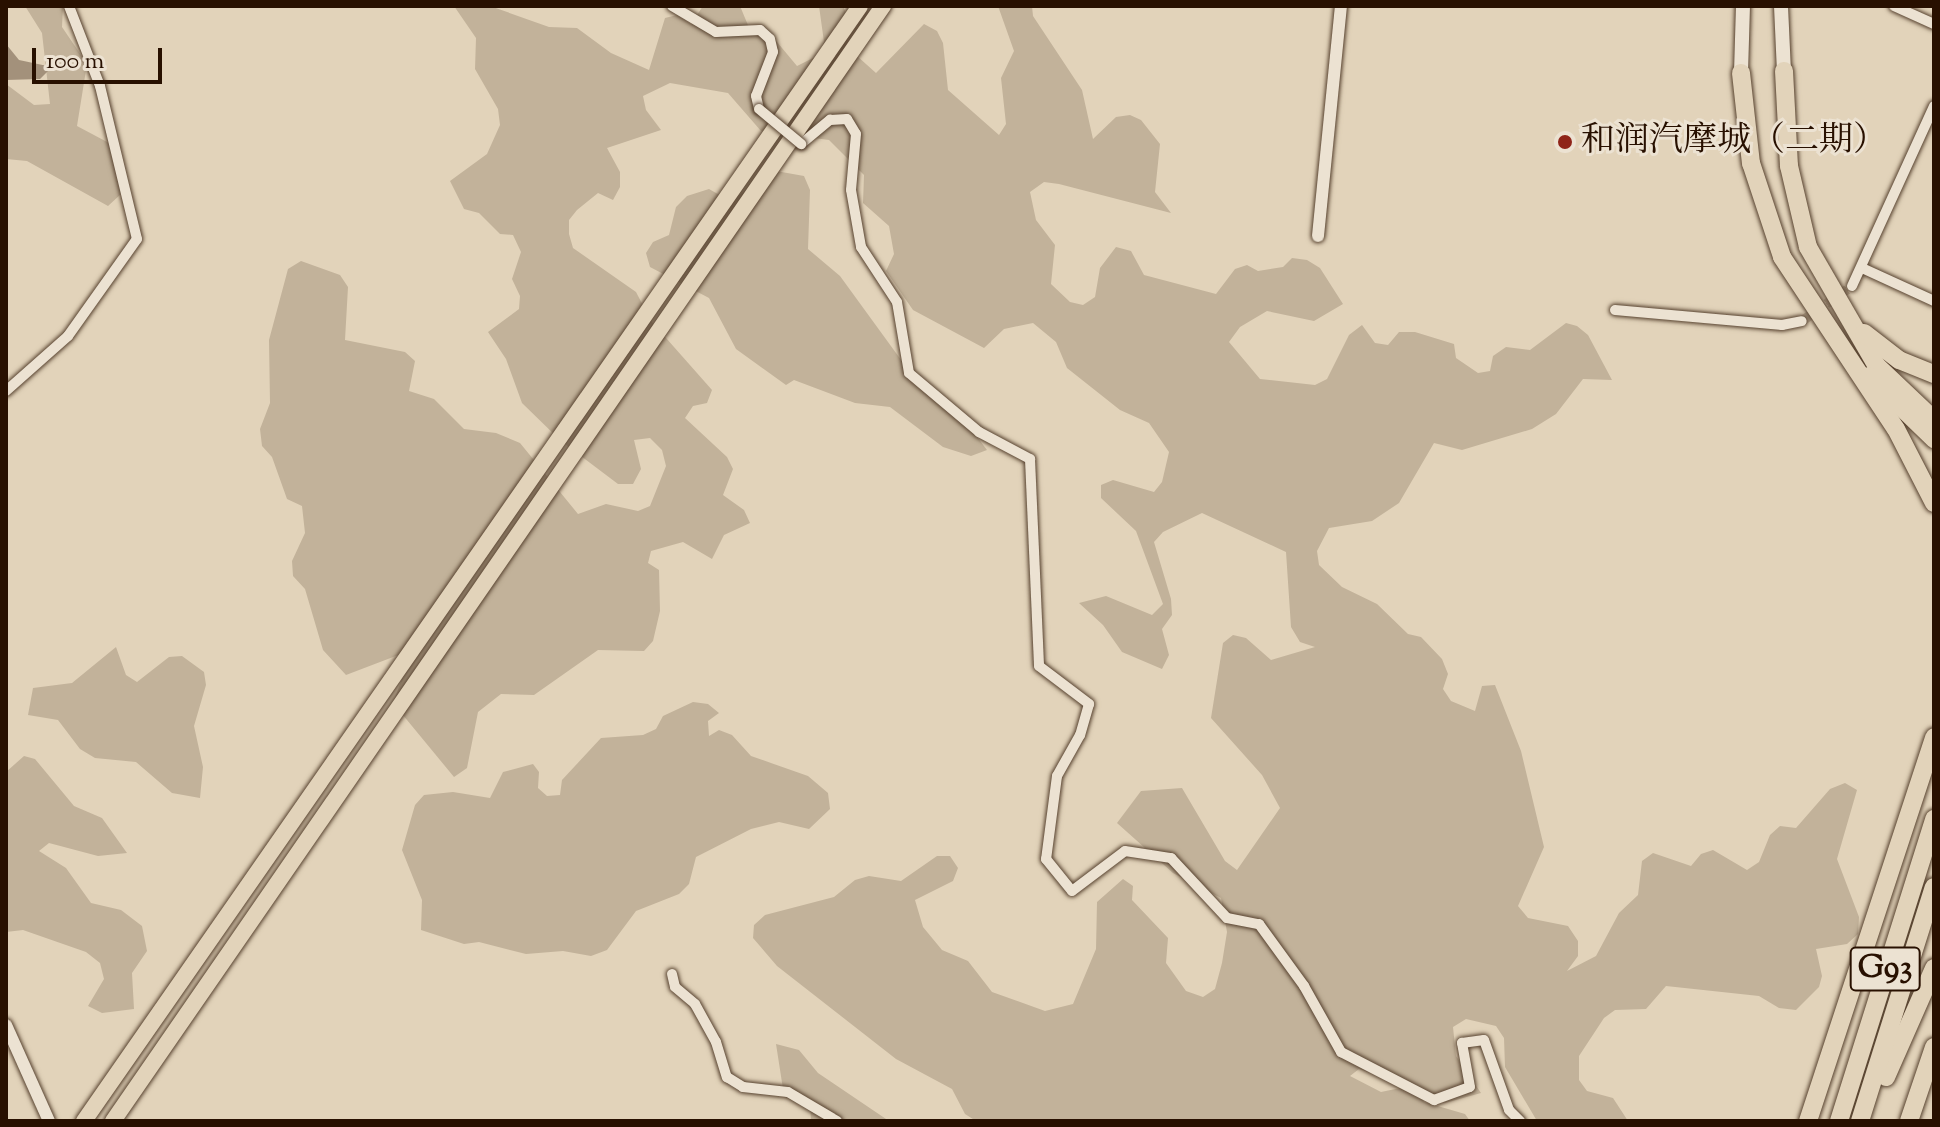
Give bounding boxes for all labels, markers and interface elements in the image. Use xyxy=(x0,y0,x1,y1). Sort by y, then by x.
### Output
scale bar xyxy=(36,32,166,82)
text: 100 m xyxy=(46,45,104,79)
place label: 和润汽摩城（二期） xyxy=(1581,122,1887,162)
marker: 和润汽摩城（二期） xyxy=(1556,133,1574,151)
road number: G93 xyxy=(1849,941,1921,997)

